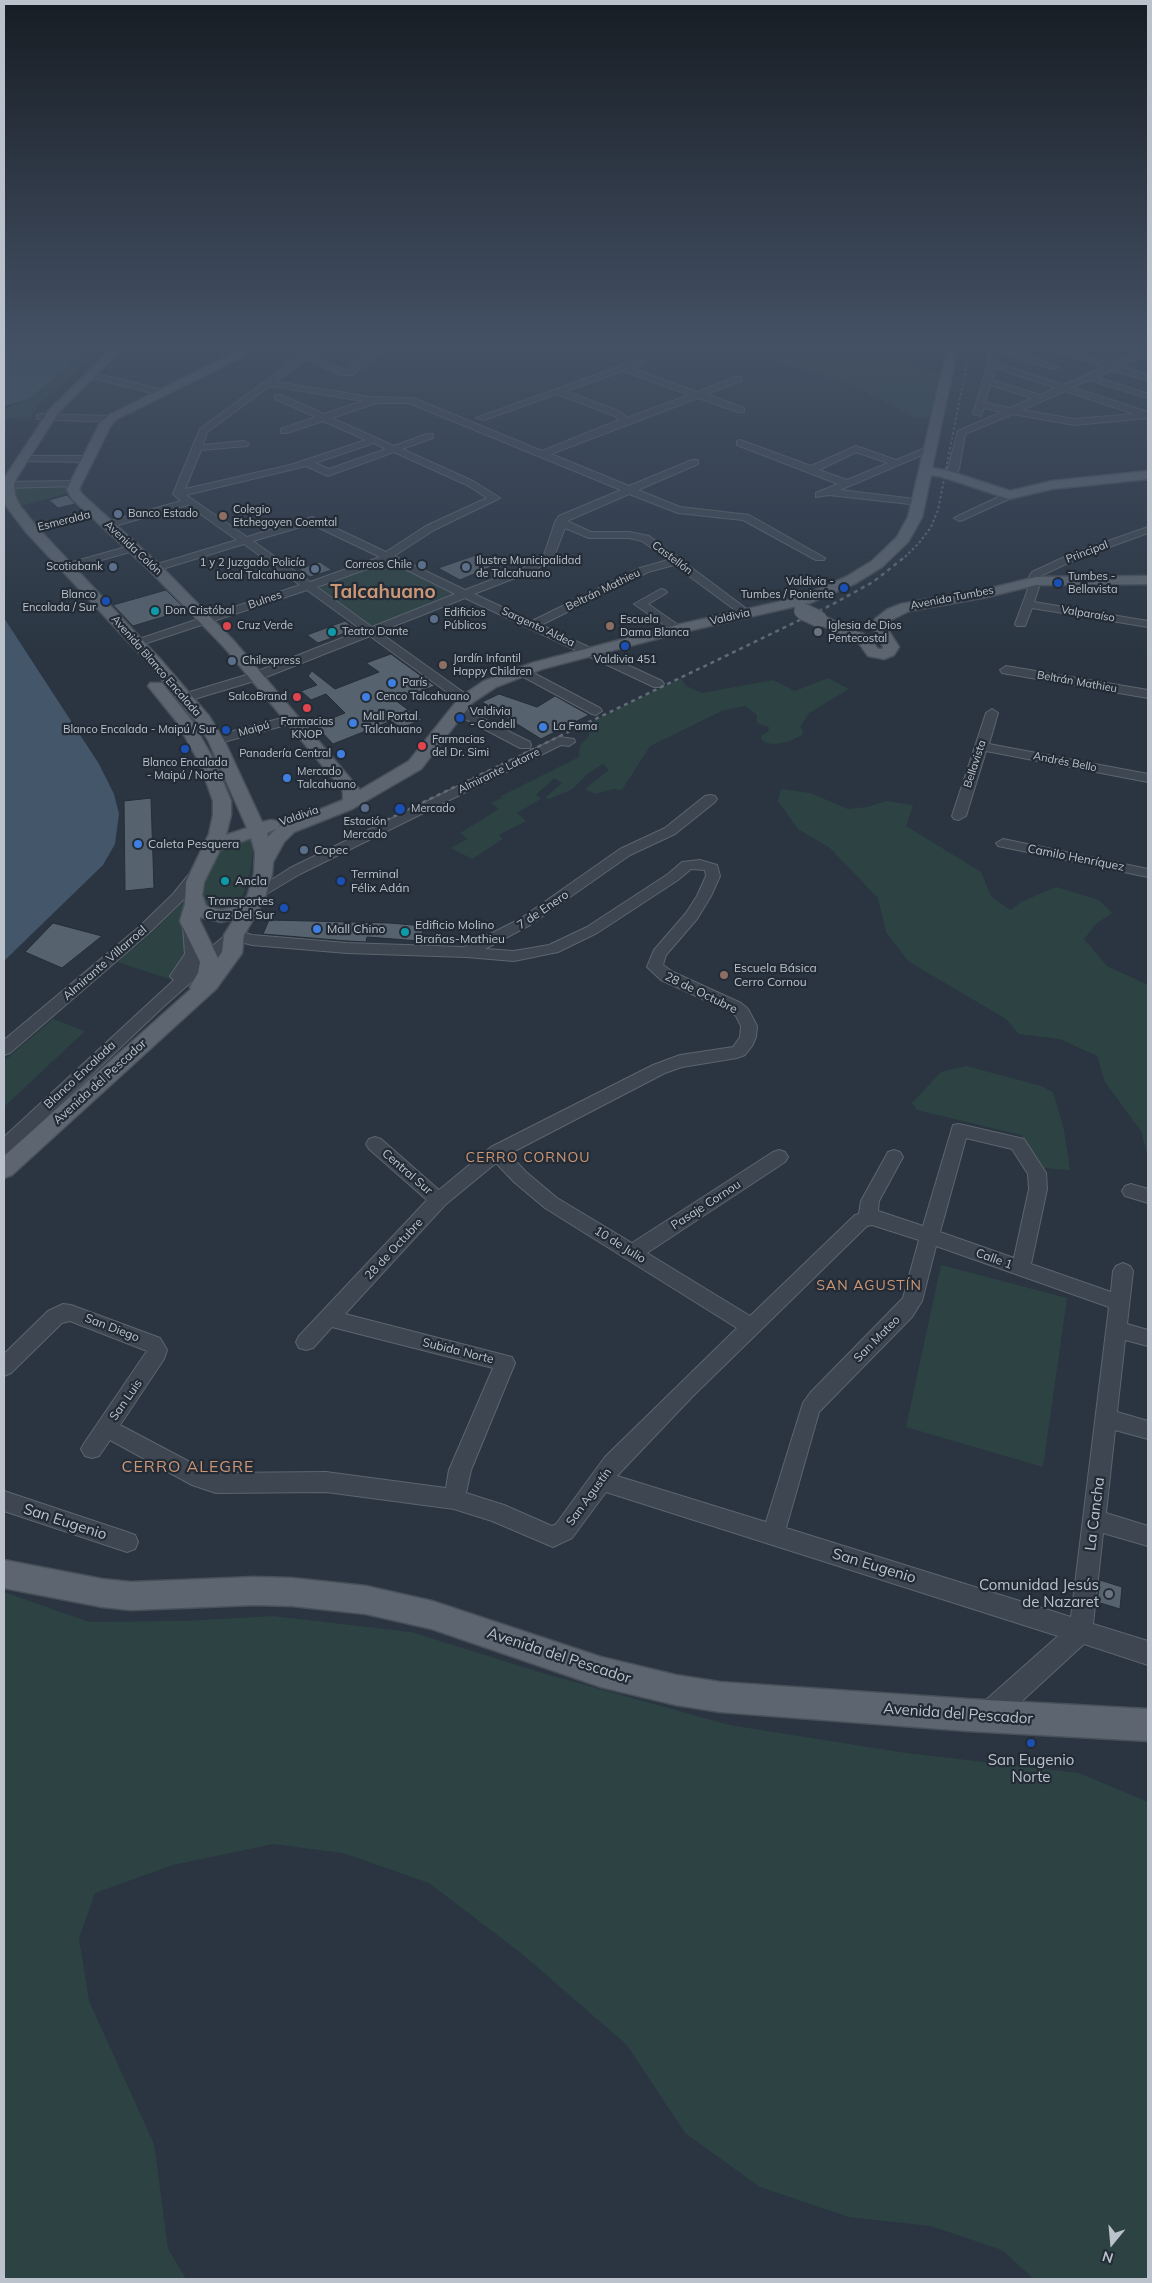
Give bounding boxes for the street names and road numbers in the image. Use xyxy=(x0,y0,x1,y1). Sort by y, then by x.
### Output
street label: Esmeralda xyxy=(36,508,92,534)
street label: Avenida Colón xyxy=(102,518,164,578)
street label: Principal xyxy=(1064,538,1110,566)
street label: Castellón xyxy=(649,539,695,577)
street label: Beltrán Mathieu xyxy=(564,566,642,614)
street label: Avenida Tumbes xyxy=(909,583,995,613)
street label: Bulnes xyxy=(247,588,283,612)
street label: Valparaíso xyxy=(1060,603,1116,625)
street label: Sargento Aldea xyxy=(499,604,577,650)
street label: Valdivia xyxy=(709,606,751,628)
street label: Avenida Blanco Encalada xyxy=(108,613,204,719)
street label: Beltrán Mathieu xyxy=(1036,668,1118,696)
street label: Maipú xyxy=(237,718,271,740)
street label: Bellavista xyxy=(961,738,989,790)
street label: Almirante Latorre xyxy=(456,746,542,796)
street label: Andrés Bello xyxy=(1032,749,1098,775)
street label: Valdivia xyxy=(278,803,320,829)
street label: Camilo Henríquez xyxy=(1026,842,1126,874)
street label: 7 de Enero xyxy=(515,888,571,932)
street label: Almirante Villarroel xyxy=(60,923,150,1003)
street label: 28 de Octubre xyxy=(662,969,740,1017)
street label: Avenida del Pescador xyxy=(51,1037,149,1127)
street label: Blanco Encalada xyxy=(41,1038,119,1112)
street label: Central Sur xyxy=(379,1146,435,1198)
street label: Pasaje Cornou xyxy=(668,1177,744,1233)
street label: 28 de Octubre xyxy=(362,1215,426,1283)
street label: 10 de Julio xyxy=(592,1224,648,1266)
street label: Calle 1 xyxy=(974,1246,1014,1272)
street label: San Diego xyxy=(83,1311,141,1345)
street label: San Mateo xyxy=(851,1313,903,1365)
street label: Subida Norte xyxy=(421,1335,495,1367)
street label: San Luis xyxy=(107,1377,145,1423)
street label: San Agustín xyxy=(563,1465,615,1529)
street label: La Cancha xyxy=(1082,1476,1108,1552)
street label: San Eugenio xyxy=(21,1500,109,1544)
street label: San Eugenio xyxy=(830,1545,918,1587)
street label: Avenida del Pescador xyxy=(485,1624,633,1688)
street label: Avenida del Pescador xyxy=(883,1700,1033,1728)

